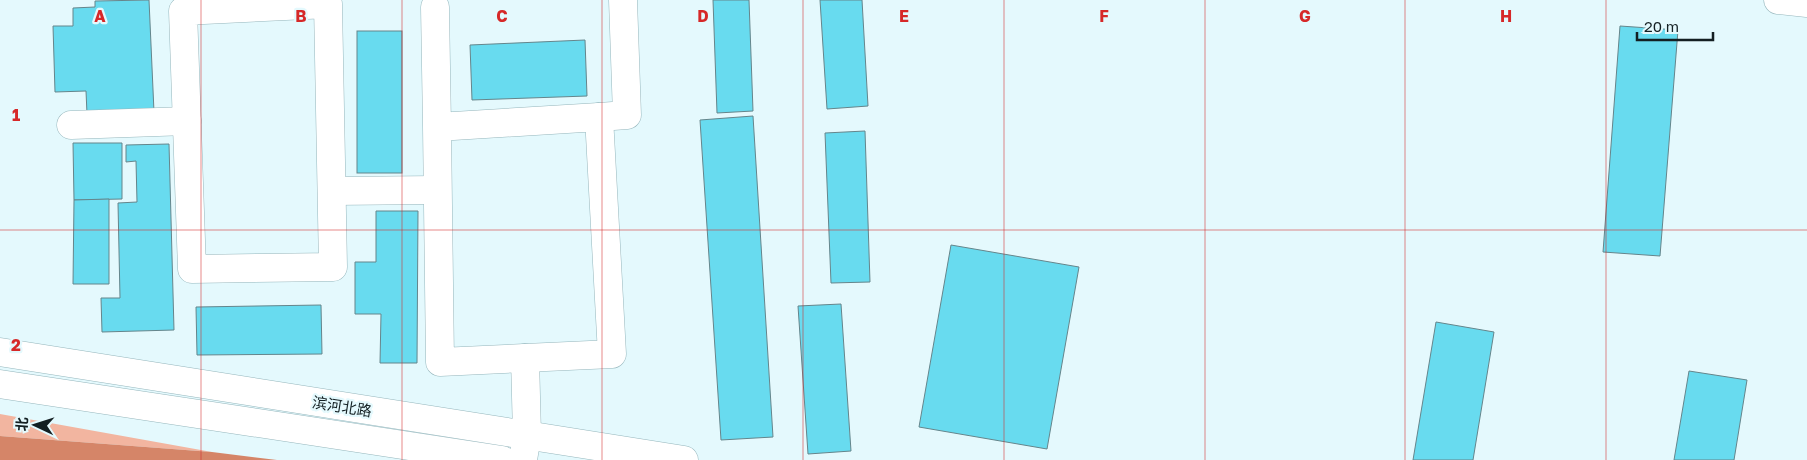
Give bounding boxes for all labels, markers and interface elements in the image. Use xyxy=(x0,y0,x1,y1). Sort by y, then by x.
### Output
text: A xyxy=(94,6,106,26)
text: B xyxy=(295,6,307,26)
text: C xyxy=(496,6,508,26)
text: D xyxy=(697,6,709,26)
text: E xyxy=(899,6,909,26)
text: F xyxy=(1099,6,1109,26)
text: G xyxy=(1299,6,1311,26)
text: H xyxy=(1500,6,1512,26)
scale bar xyxy=(1637,10,1713,42)
text: 20 m xyxy=(1644,17,1679,35)
text: 1 xyxy=(12,105,20,125)
text: 2 xyxy=(11,335,21,355)
street label: 滨河北路 xyxy=(311,392,373,420)
north arrow xyxy=(10,400,60,450)
text: 北 xyxy=(13,416,31,432)

